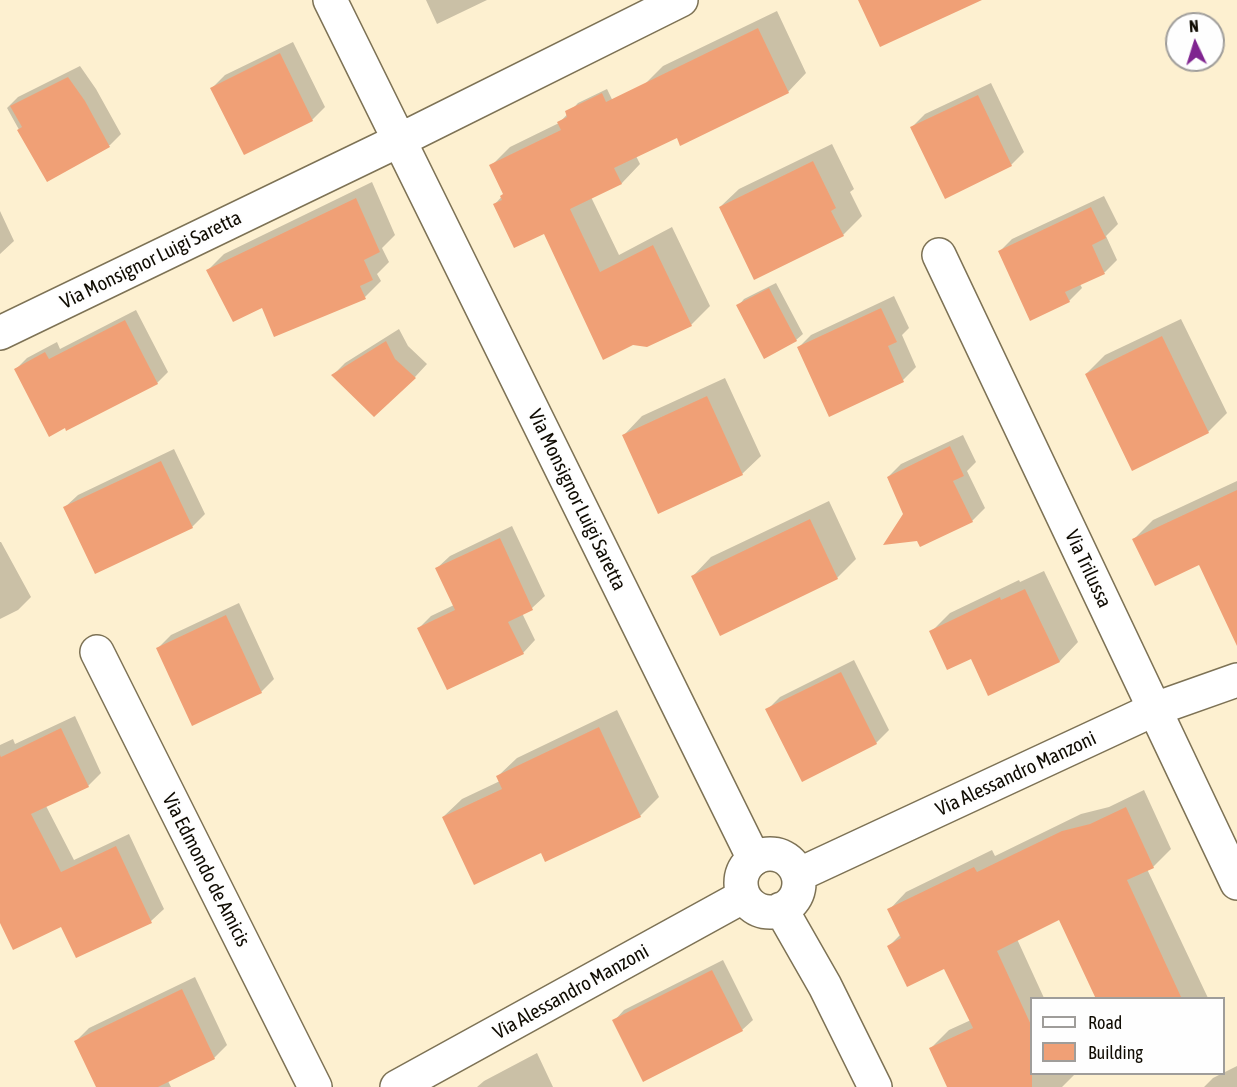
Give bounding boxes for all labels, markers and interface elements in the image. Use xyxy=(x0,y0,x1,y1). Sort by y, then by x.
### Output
north arrow xyxy=(1165,12,1225,72)
text: N xyxy=(1189,17,1199,35)
street label: Via Monsignor Luigi Saretta xyxy=(57,206,245,314)
street label: Via Monsignor Luigi Saretta xyxy=(523,406,631,594)
street label: Via Trilussa xyxy=(1060,526,1116,612)
street label: Via Alessandro Manzoni xyxy=(932,726,1100,822)
street label: Via Edmondo de Amicis xyxy=(157,789,255,951)
street label: Via Alessandro Manzoni xyxy=(489,939,653,1045)
legend xyxy=(1030,997,1225,1075)
text: Road xyxy=(1088,1012,1122,1033)
text: Building xyxy=(1088,1042,1143,1063)

